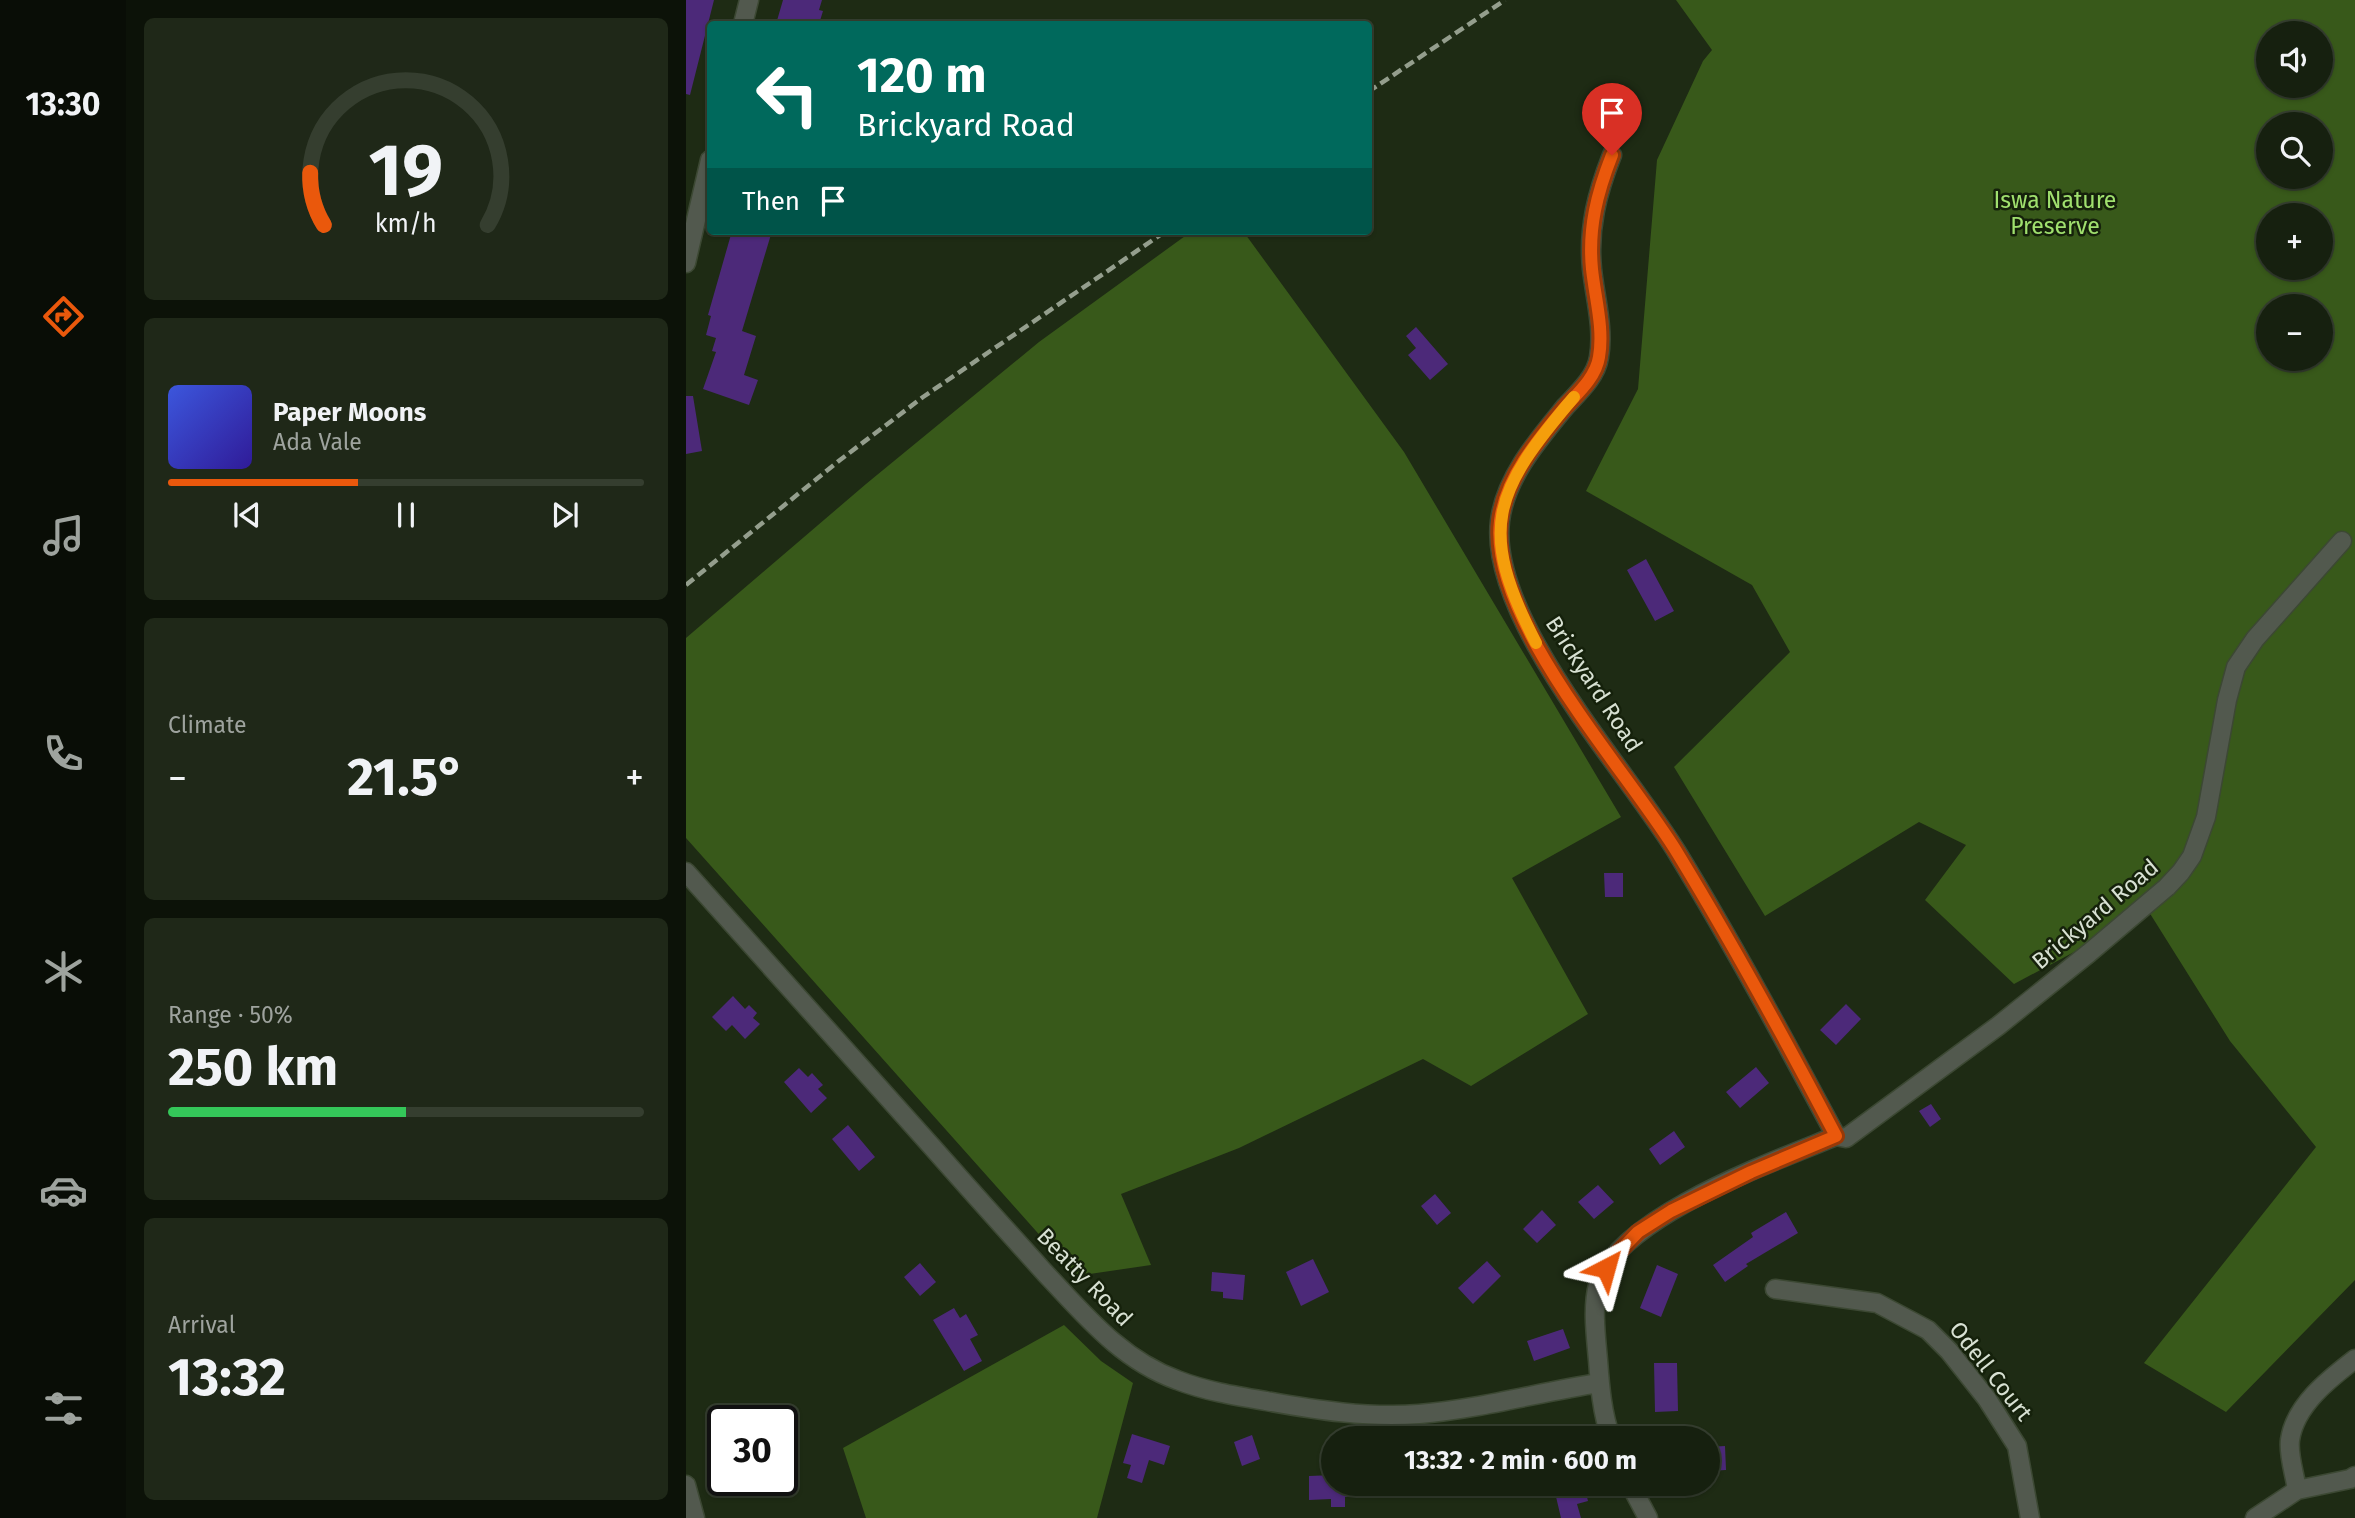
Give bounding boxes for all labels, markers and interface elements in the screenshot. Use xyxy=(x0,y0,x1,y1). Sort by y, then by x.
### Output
map controls xyxy=(2256,21,2333,371)
button: sound xyxy=(2256,21,2333,98)
text: 120 m xyxy=(857,46,987,105)
icon: left xyxy=(742,49,833,140)
pin xyxy=(1582,83,1642,155)
text: 13:30 xyxy=(25,85,101,123)
icon: arrive xyxy=(1593,94,1631,132)
text: Brickyard Road xyxy=(857,106,1075,144)
button: search xyxy=(2256,112,2333,189)
text: 19 xyxy=(369,127,443,214)
icon: arrive xyxy=(814,182,852,220)
text: Then xyxy=(742,186,800,217)
park label: Iswa Nature Preserve xyxy=(1994,186,2116,240)
button: + xyxy=(2256,203,2333,280)
text: km/h xyxy=(375,209,437,239)
icon: directions xyxy=(39,292,88,341)
button: − xyxy=(2256,294,2333,371)
text: Paper Moons xyxy=(273,397,426,428)
text: Ada Vale xyxy=(273,428,362,456)
icon: previous xyxy=(228,496,266,534)
icon: pause xyxy=(387,496,425,534)
icon: next xyxy=(546,496,584,534)
icon: music xyxy=(39,511,88,560)
street label: Brickyard Road xyxy=(1540,611,1648,757)
text: Climate xyxy=(168,711,247,739)
icon: phone xyxy=(39,729,88,778)
text: 21.5° xyxy=(347,746,465,809)
text: − xyxy=(168,755,187,801)
text: + xyxy=(625,755,644,801)
street label: Brickyard Road xyxy=(2026,853,2164,975)
icon: climate xyxy=(39,947,88,996)
text: Range · 50% xyxy=(168,1001,293,1029)
text: 250 km xyxy=(168,1036,338,1099)
icon: car xyxy=(39,1166,88,1215)
street label: Beatty Road xyxy=(1031,1222,1139,1332)
position arrow xyxy=(1569,1231,1643,1305)
text: Arrival xyxy=(168,1311,235,1339)
street label: Odell Court xyxy=(1944,1316,2039,1427)
text: 13:32 xyxy=(168,1346,286,1409)
icon: filters xyxy=(39,1384,88,1433)
speed limit sign: 30 xyxy=(707,1405,798,1496)
text: 13:32 · 2 min · 600 m xyxy=(1404,1445,1637,1476)

